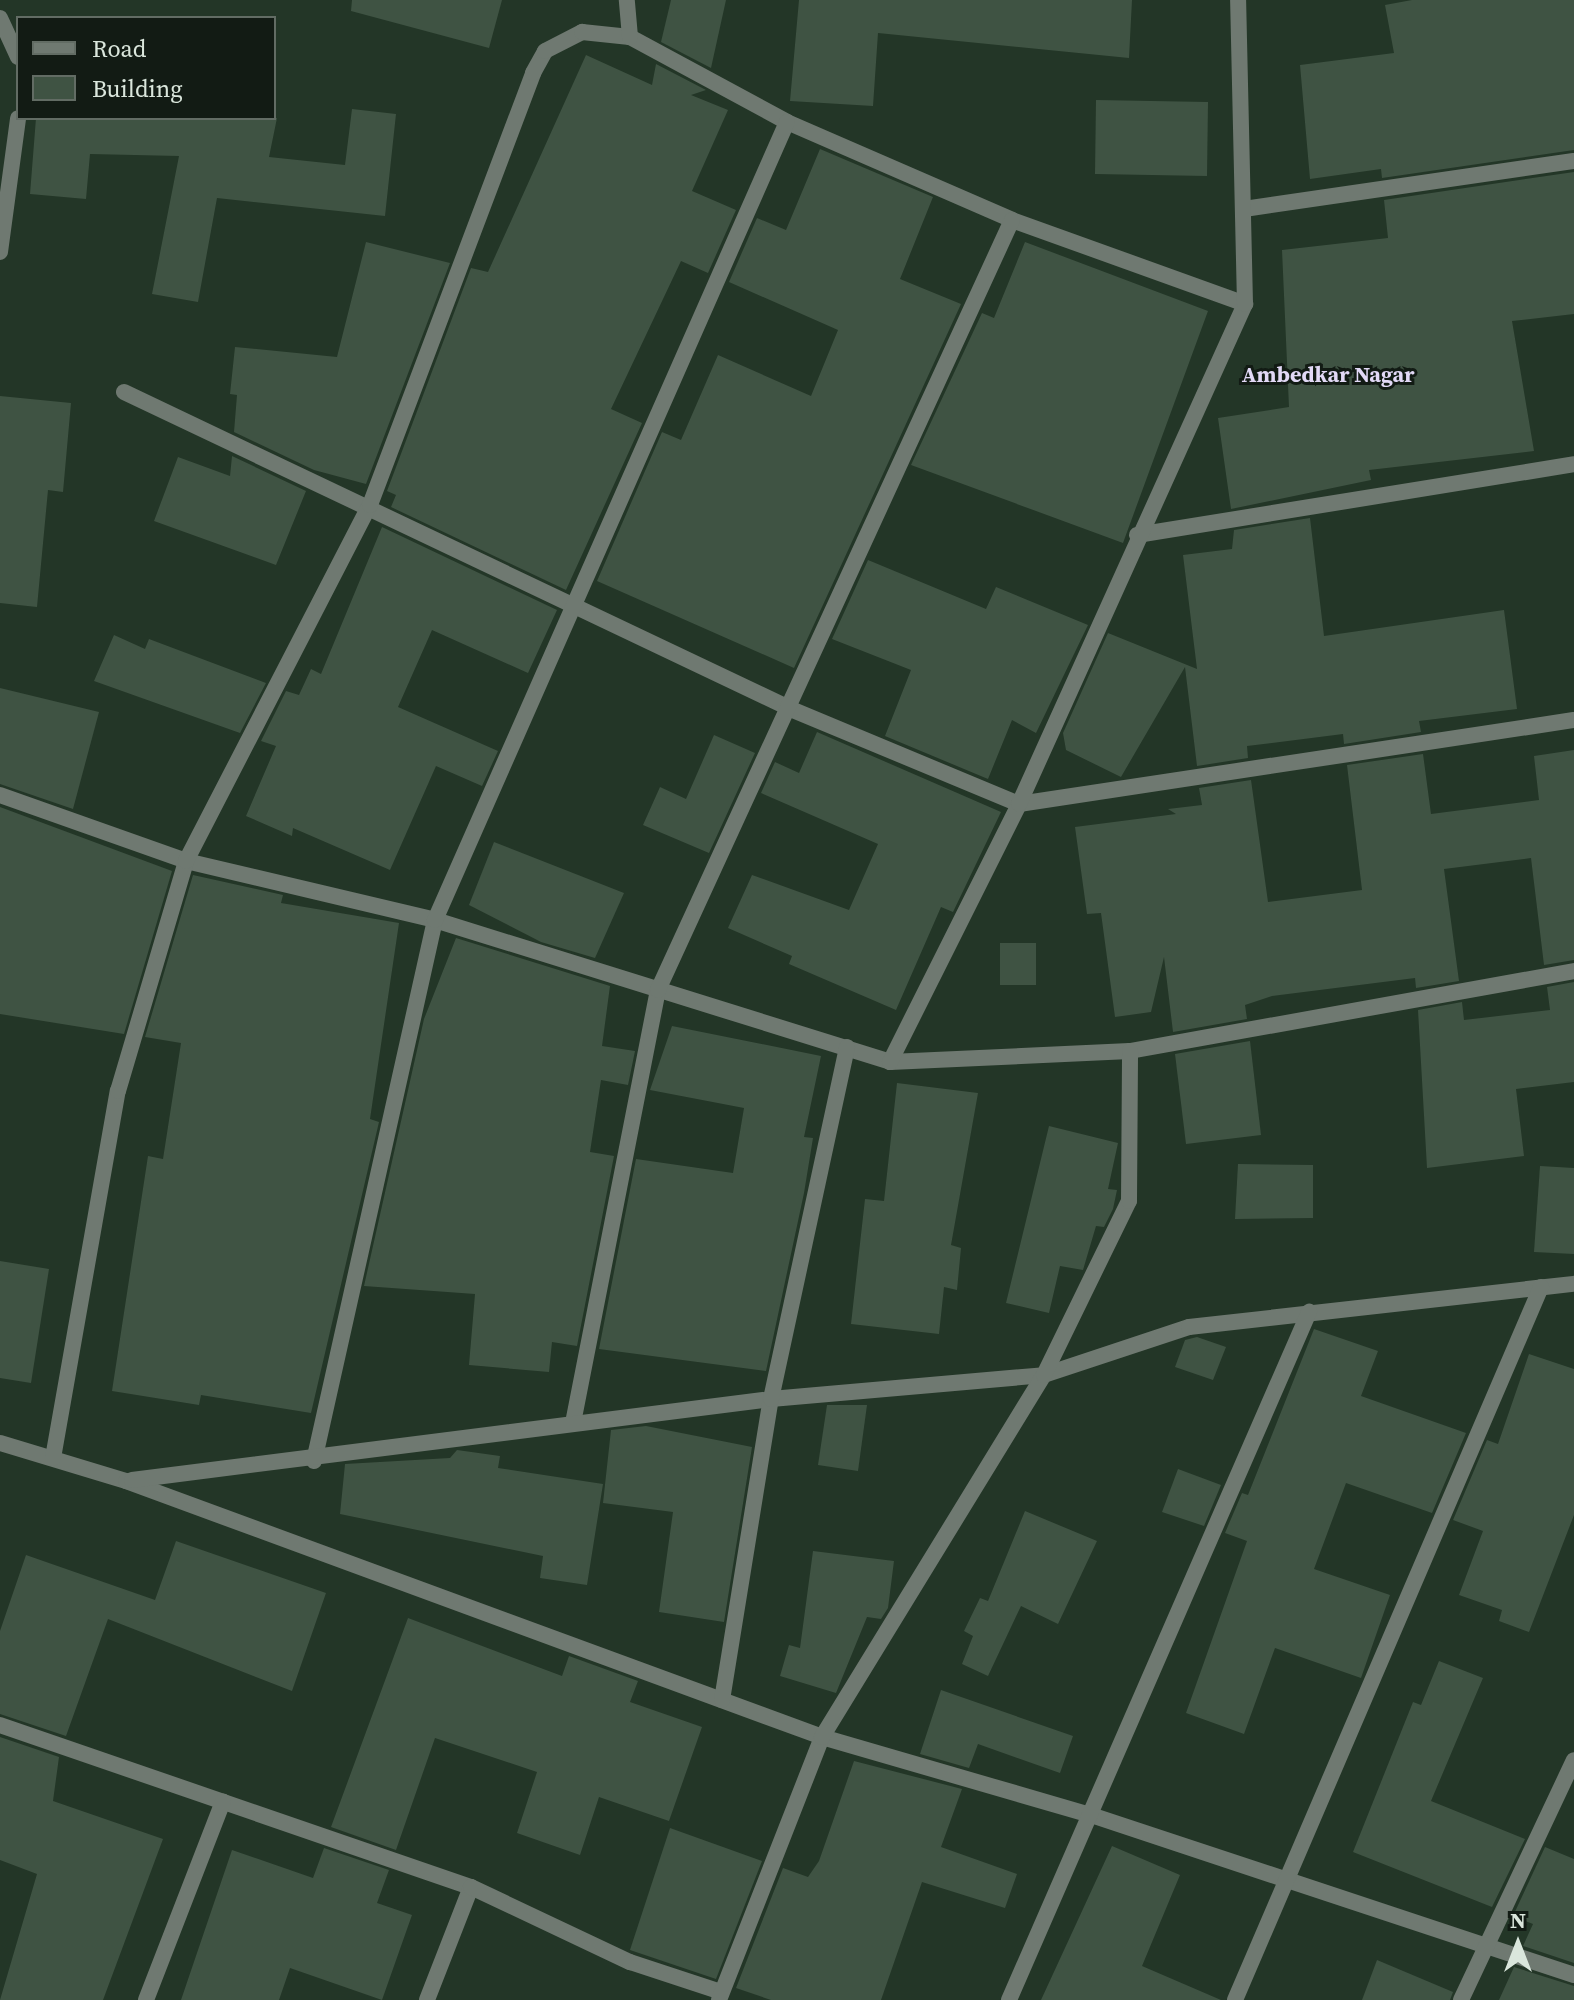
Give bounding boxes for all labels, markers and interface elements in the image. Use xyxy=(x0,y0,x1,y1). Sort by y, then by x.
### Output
legend xyxy=(16,16,276,120)
text: Road xyxy=(92,32,146,65)
text: Building xyxy=(92,72,183,105)
district label: Ambedkar Nagar xyxy=(1242,362,1414,388)
north arrow xyxy=(1478,1904,1558,1984)
text: N xyxy=(1510,1905,1526,1935)

